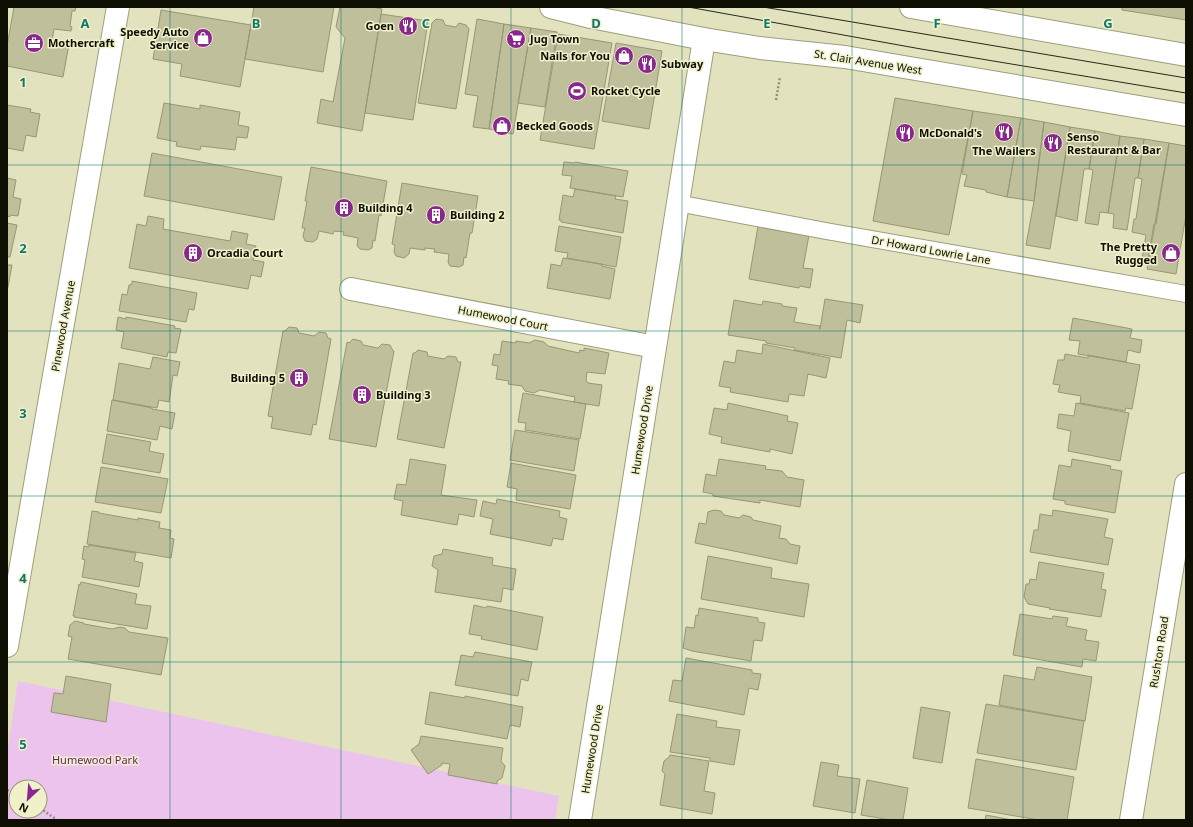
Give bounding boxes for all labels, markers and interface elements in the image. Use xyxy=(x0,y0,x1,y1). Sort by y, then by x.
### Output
text: A xyxy=(81,14,90,32)
text: B xyxy=(252,14,260,32)
text: C xyxy=(422,14,430,32)
text: D xyxy=(591,14,601,32)
text: E xyxy=(763,14,771,32)
text: F xyxy=(933,14,941,32)
text: G xyxy=(1103,14,1113,32)
restaurant icon: Goen xyxy=(397,15,419,37)
place label: Goen xyxy=(365,18,394,33)
place label: Speedy Auto Service xyxy=(120,24,189,52)
shop icon: Speedy Auto Service xyxy=(192,27,214,49)
supermarket icon: Jug Town xyxy=(505,28,527,50)
place label: Jug Town xyxy=(529,31,579,46)
office icon: Mothercraft xyxy=(23,32,45,54)
place label: Mothercraft xyxy=(48,35,115,50)
shop icon: Nails for You xyxy=(613,45,635,67)
street label: St. Clair Avenue West xyxy=(813,46,923,77)
place label: Nails for You xyxy=(540,48,610,63)
restaurant icon: Subway xyxy=(636,53,658,75)
place label: Subway xyxy=(661,56,704,71)
text: 1 xyxy=(19,73,27,91)
sports icon: Rocket Cycle xyxy=(566,80,588,102)
place label: Rocket Cycle xyxy=(591,83,661,98)
shop icon: Becked Goods xyxy=(491,115,513,137)
place label: Becked Goods xyxy=(516,118,593,133)
restaurant icon: The Wailers xyxy=(993,121,1015,143)
restaurant icon: McDonald's xyxy=(894,122,916,144)
place label: McDonald's xyxy=(919,125,983,140)
place label: Senso Restaurant & Bar xyxy=(1067,129,1161,157)
restaurant icon: Senso Restaurant & Bar xyxy=(1042,132,1064,154)
place label: The Wailers xyxy=(972,143,1036,158)
building icon: Building 4 xyxy=(333,197,355,219)
place label: Building 4 xyxy=(358,200,413,215)
building icon: Building 2 xyxy=(425,204,447,226)
place label: Building 2 xyxy=(450,207,505,222)
street label: Dr Howard Lowrie Lane xyxy=(870,232,992,267)
text: 2 xyxy=(19,239,27,257)
place label: The Pretty Rugged xyxy=(1100,239,1158,267)
building icon: Orcadia Court xyxy=(182,242,204,264)
shop icon: The Pretty Rugged xyxy=(1160,242,1182,264)
place label: Orcadia Court xyxy=(207,245,283,260)
street label: Pinewood Avenue xyxy=(47,279,78,373)
street label: Humewood Court xyxy=(457,301,550,334)
building icon: Building 5 xyxy=(288,367,310,389)
place label: Building 5 xyxy=(230,370,285,385)
building icon: Building 3 xyxy=(351,384,373,406)
street label: Humewood Drive xyxy=(627,384,656,476)
place label: Building 3 xyxy=(376,387,431,402)
text: 3 xyxy=(19,404,27,422)
text: 4 xyxy=(19,569,27,587)
street label: Rushton Road xyxy=(1145,615,1172,689)
street label: Humewood Drive xyxy=(577,703,606,795)
text: 5 xyxy=(19,735,27,753)
park label: Humewood Park xyxy=(52,752,138,767)
north arrow xyxy=(8,779,48,819)
text: N xyxy=(16,800,31,817)

